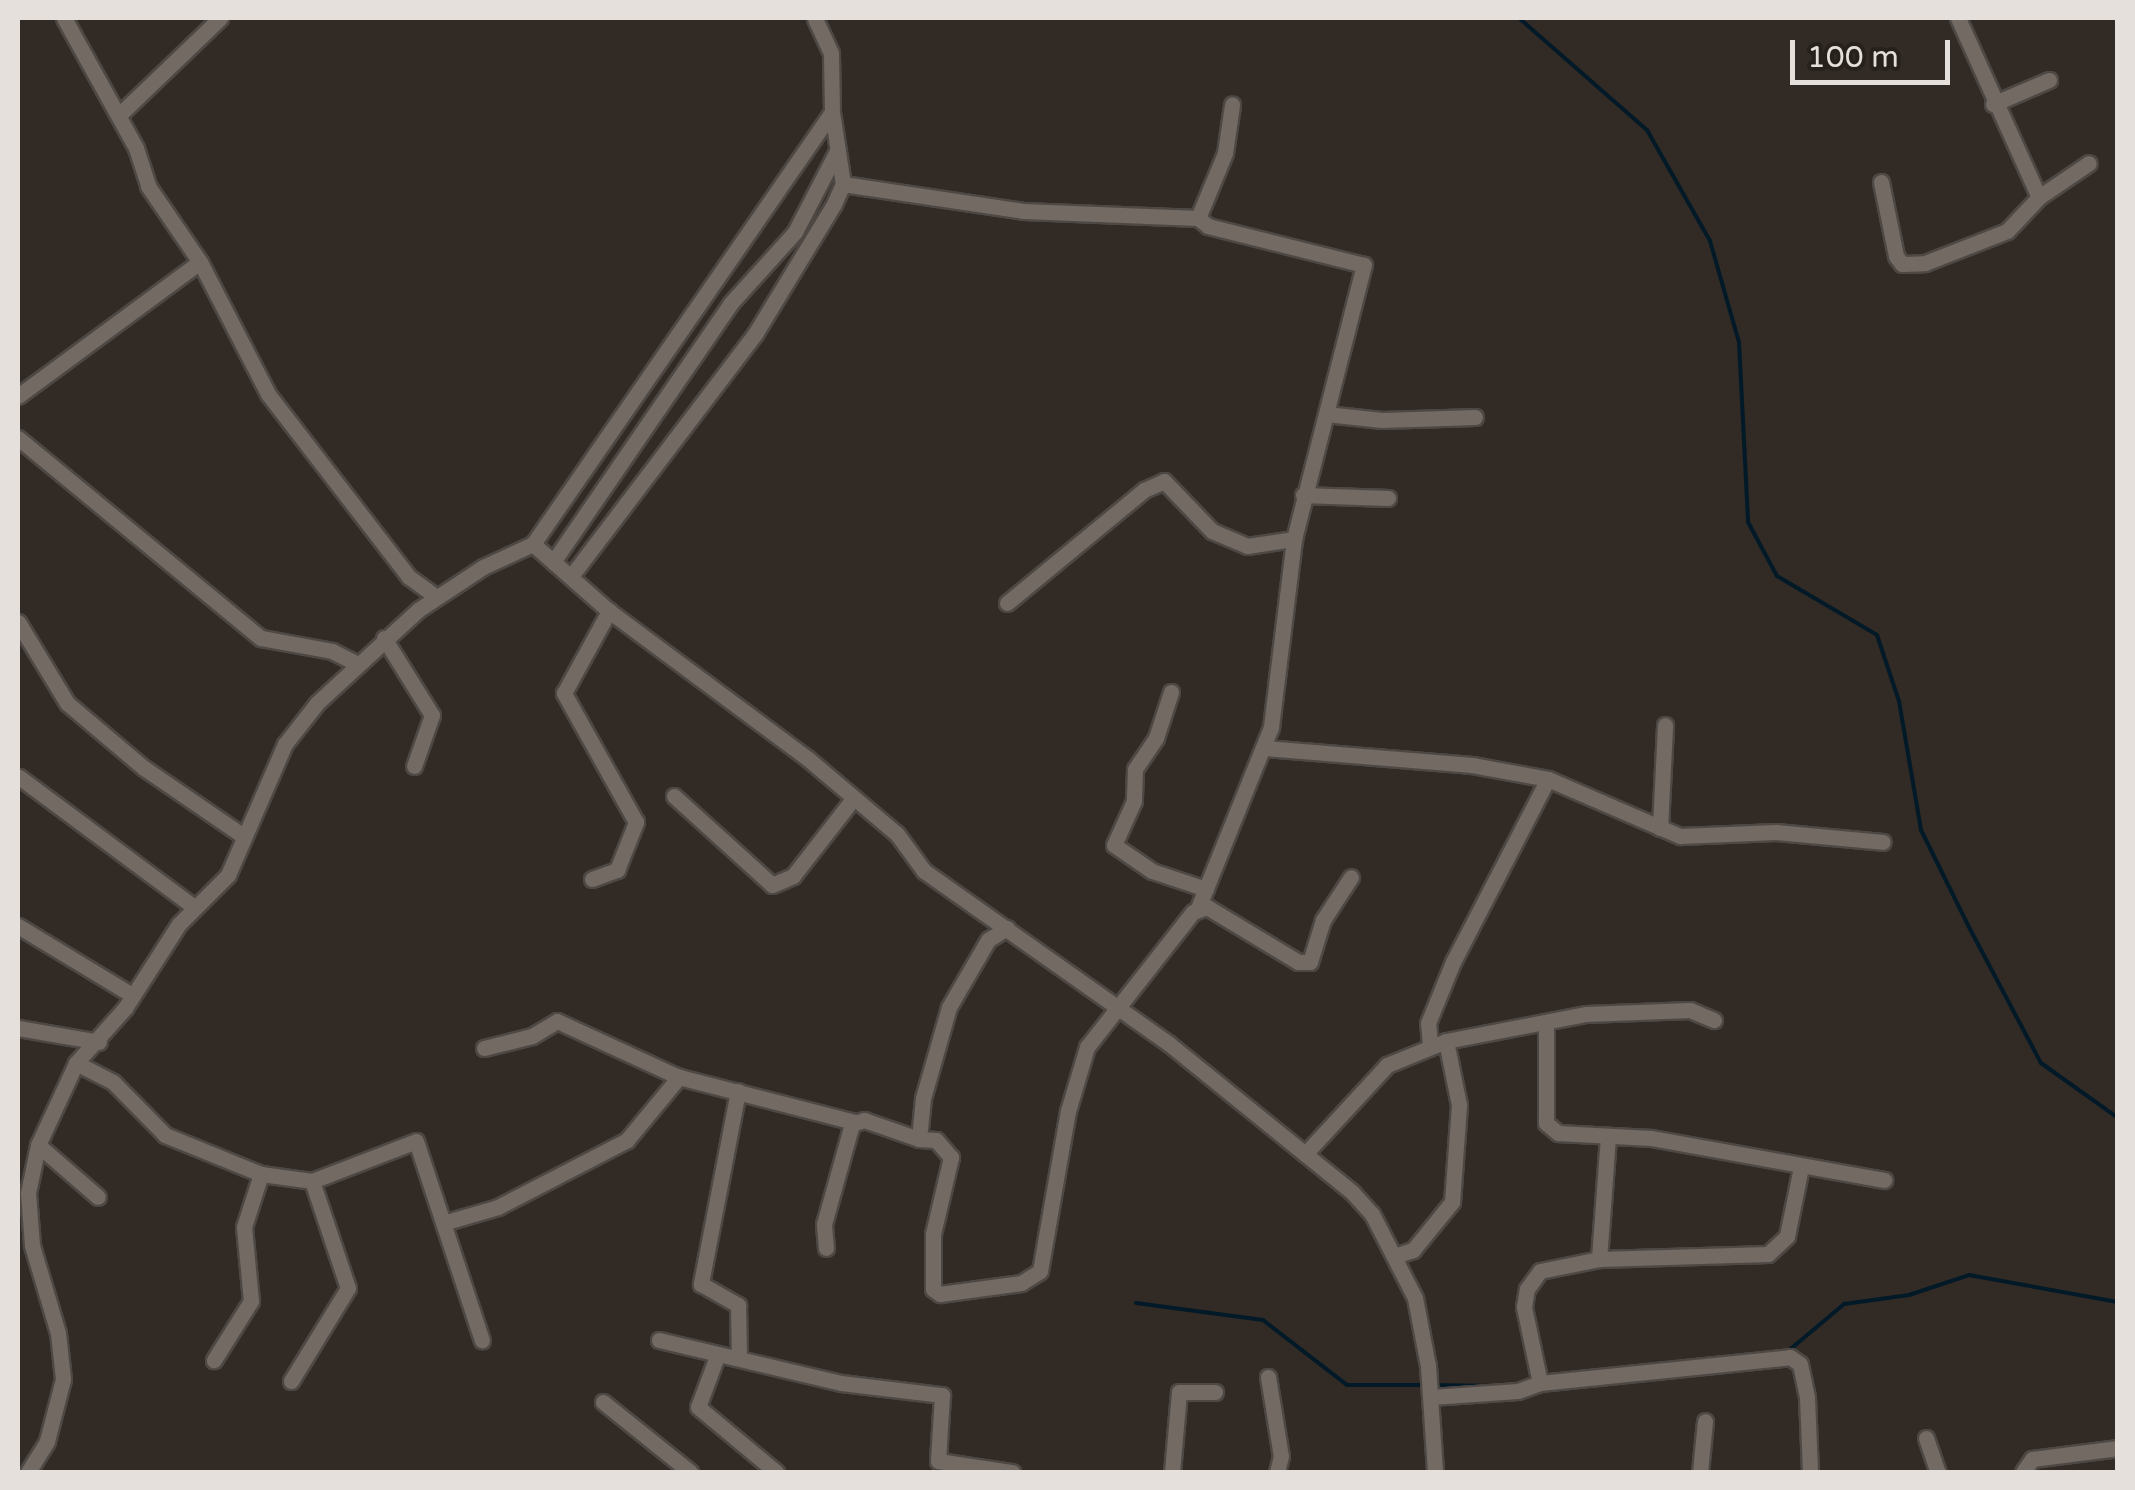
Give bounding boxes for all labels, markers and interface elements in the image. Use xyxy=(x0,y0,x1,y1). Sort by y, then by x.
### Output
scale bar xyxy=(1795,20,1955,82)
text: 100 m xyxy=(1807,39,1899,76)

